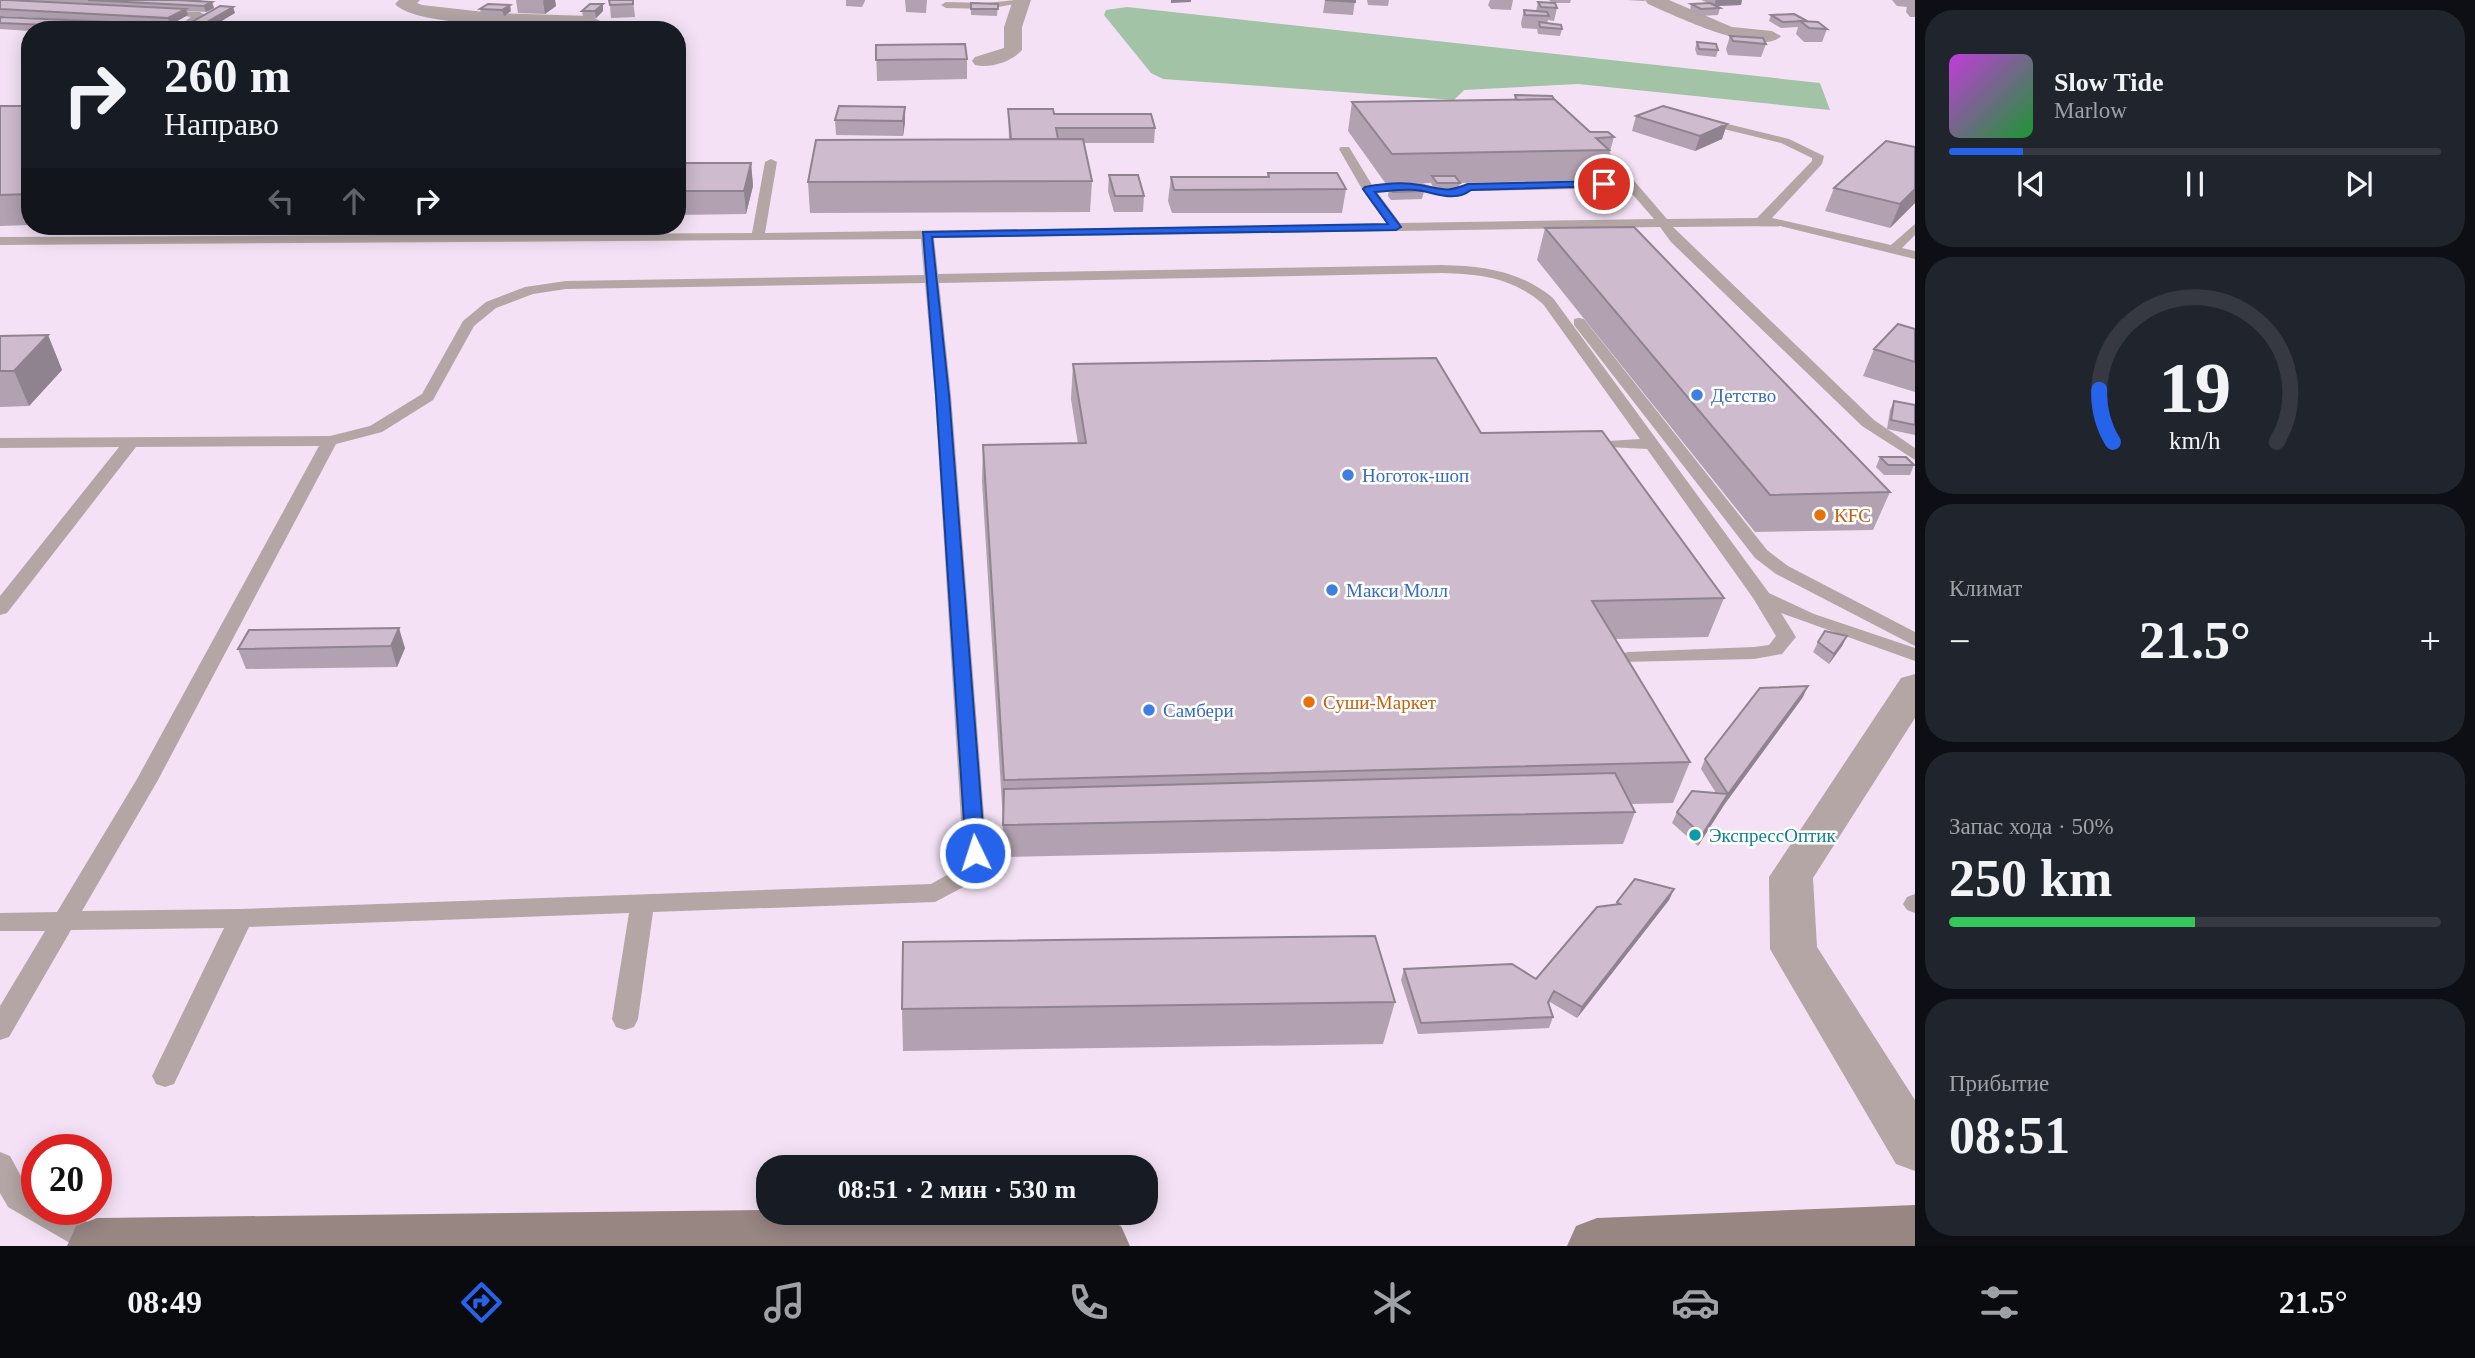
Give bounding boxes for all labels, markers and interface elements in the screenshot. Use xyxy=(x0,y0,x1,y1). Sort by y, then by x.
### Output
text: 260 m xyxy=(164,48,291,103)
icon: right xyxy=(49,49,140,140)
text: Slow Tide xyxy=(2054,68,2164,97)
text: Marlow xyxy=(2054,98,2127,123)
text: Направо xyxy=(164,106,279,142)
pin xyxy=(1574,154,1634,214)
icon: arrive xyxy=(1585,165,1623,203)
icon: previous xyxy=(2012,165,2050,203)
icon: pause xyxy=(2176,165,2214,203)
icon: next xyxy=(2340,165,2378,203)
icon: left xyxy=(262,182,300,220)
icon: ahead xyxy=(335,182,373,220)
icon: right xyxy=(408,182,446,220)
text: 19 xyxy=(2159,347,2231,428)
place label: Детство xyxy=(1711,385,1776,406)
marker: Детство xyxy=(1689,387,1705,403)
text: km/h xyxy=(2169,427,2221,454)
place label: Ноготок-шоп xyxy=(1362,465,1469,486)
marker: Ноготок-шоп xyxy=(1340,467,1356,483)
place label: KFC xyxy=(1834,505,1871,526)
marker: KFC xyxy=(1812,507,1828,523)
text: Климат xyxy=(1949,576,2022,601)
place label: Макси Молл xyxy=(1346,580,1449,601)
marker: Макси Молл xyxy=(1324,582,1340,598)
text: 21.5° xyxy=(2139,612,2251,669)
text: − xyxy=(1949,620,1970,662)
text: + xyxy=(2420,620,2441,662)
place label: Суши-Маркет xyxy=(1323,692,1437,713)
marker: Суши-Маркет xyxy=(1301,694,1317,710)
place label: Самбери xyxy=(1163,700,1234,721)
marker: Самбери xyxy=(1141,702,1157,718)
text: Запас хода · 50% xyxy=(1949,814,2114,839)
position arrow xyxy=(938,816,1012,890)
place label: ЭкспрессОптик xyxy=(1709,825,1837,846)
marker: ЭкспрессОптик xyxy=(1687,827,1703,843)
text: 250 km xyxy=(1949,850,2112,907)
text: Прибытие xyxy=(1949,1071,2049,1096)
text: 08:51 xyxy=(1949,1107,2070,1164)
speed limit sign: 20 xyxy=(21,1134,112,1225)
text: 08:51 · 2 мин · 530 m xyxy=(838,1175,1076,1204)
icon: directions xyxy=(457,1278,506,1327)
icon: music xyxy=(760,1278,809,1327)
icon: phone xyxy=(1064,1278,1113,1327)
icon: climate xyxy=(1368,1278,1417,1327)
icon: car xyxy=(1671,1278,1720,1327)
icon: filters xyxy=(1975,1278,2024,1327)
text: 08:49 xyxy=(127,1284,202,1320)
text: 21.5° xyxy=(2279,1284,2348,1320)

